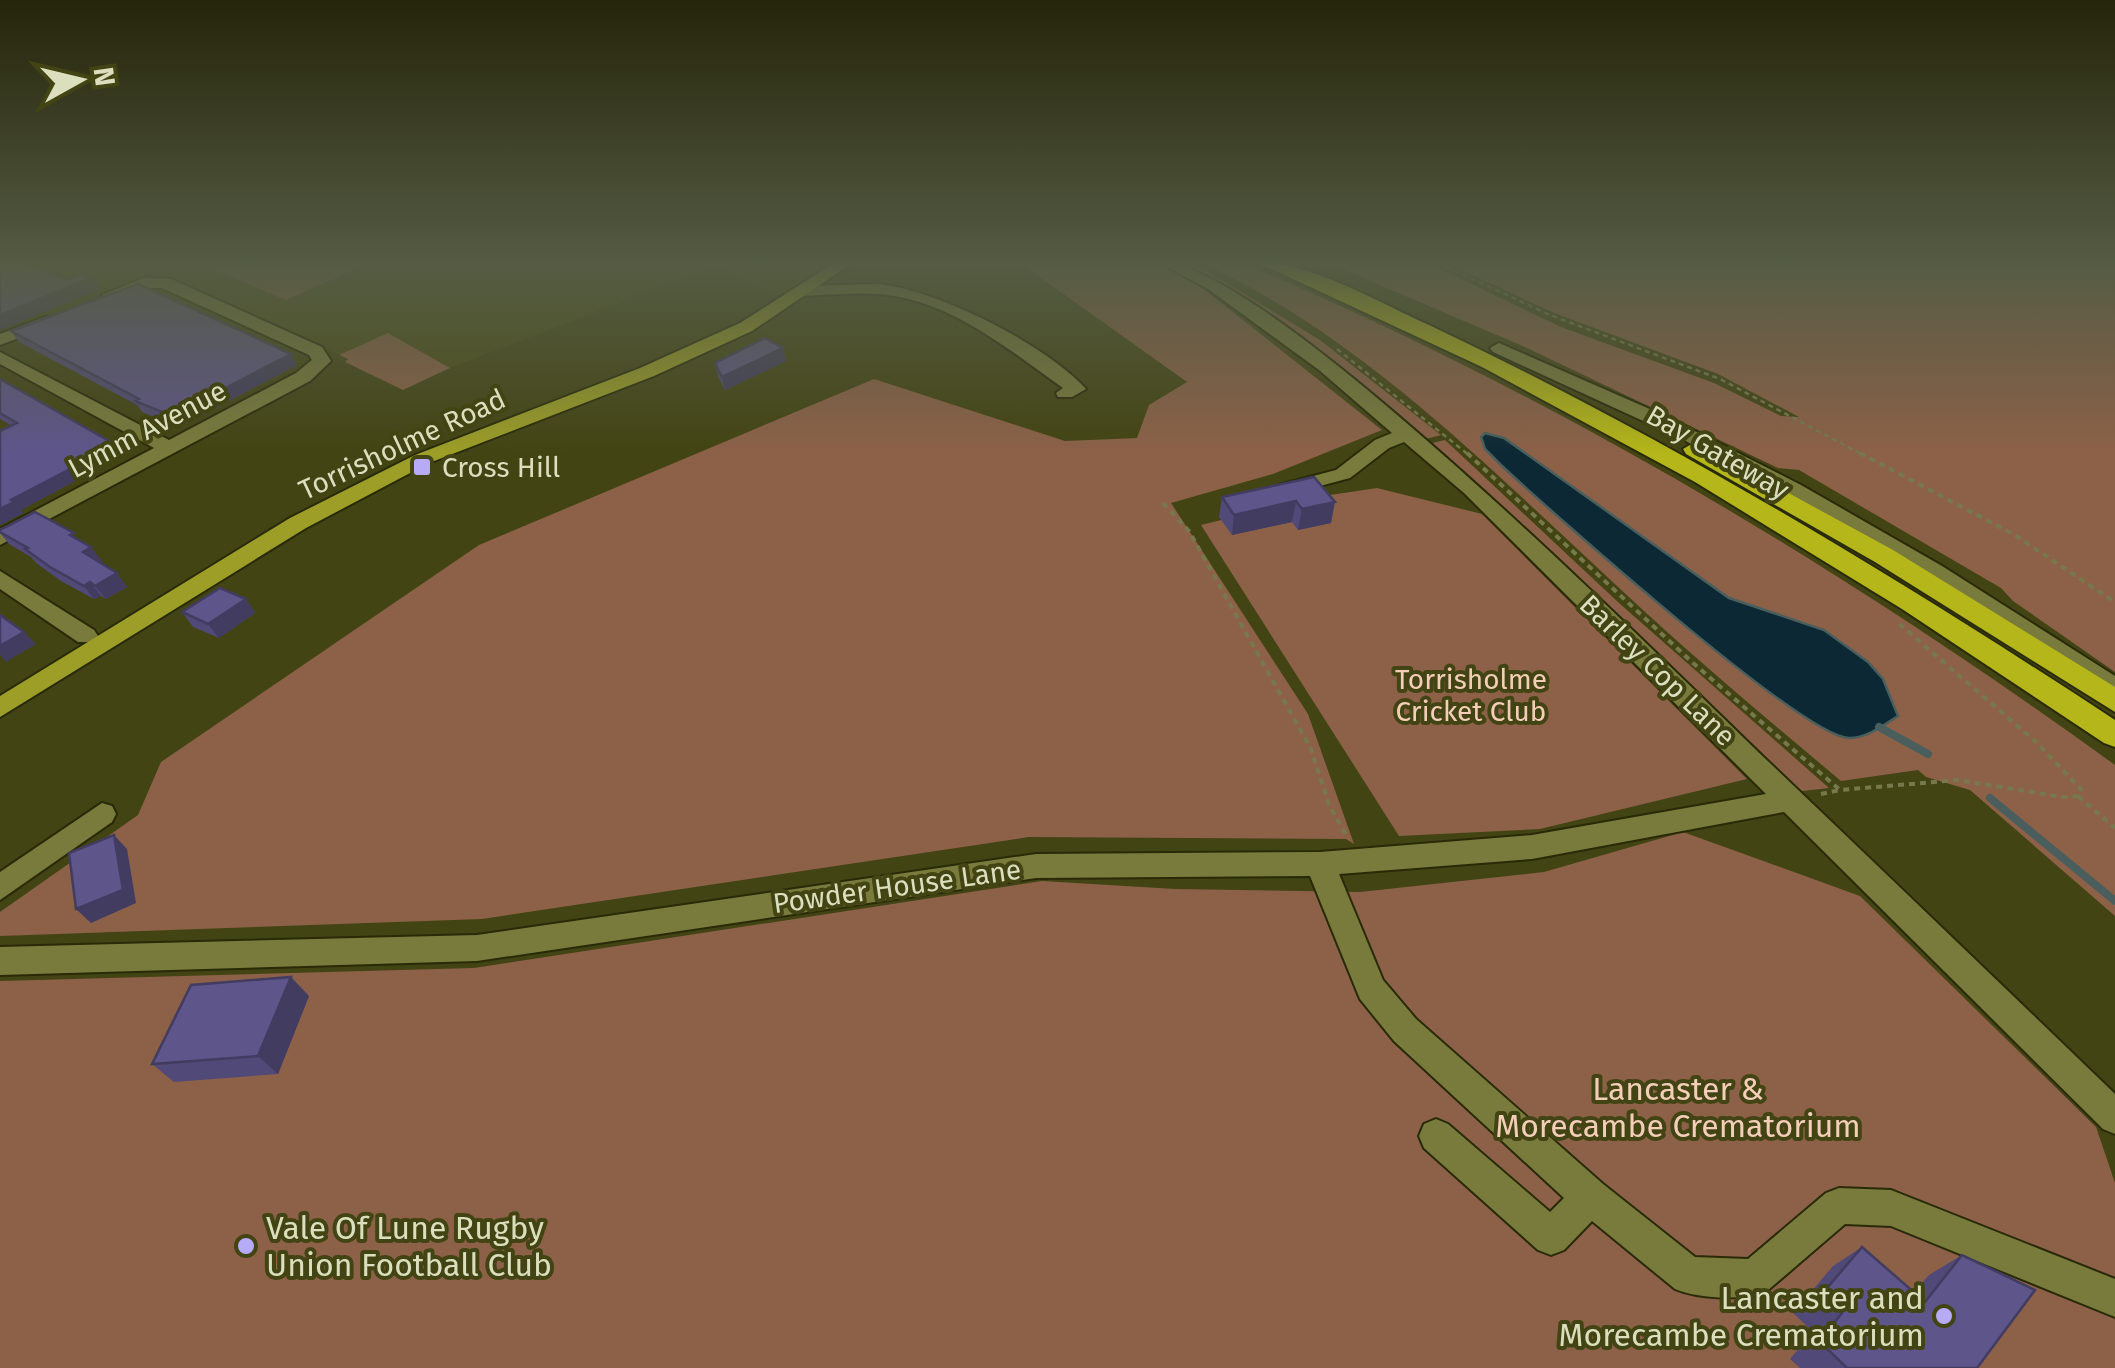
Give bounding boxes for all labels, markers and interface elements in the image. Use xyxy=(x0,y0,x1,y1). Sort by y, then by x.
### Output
north arrow xyxy=(30,30,130,130)
text: N xyxy=(87,65,122,88)
street label: Lymm Avenue xyxy=(63,374,232,485)
street label: Torrisholme Road xyxy=(294,382,511,507)
street label: Bay Gateway xyxy=(1641,398,1795,507)
place label: Cross Hill xyxy=(442,451,560,484)
marker: Cross Hill xyxy=(411,456,433,478)
street label: Barley Cop Lane xyxy=(1573,588,1742,753)
park label: Torrisholme Cricket Club xyxy=(1395,663,1547,728)
street label: Powder House Lane xyxy=(771,853,1023,920)
park label: Lancaster & Morecambe Crematorium xyxy=(1495,1070,1861,1145)
place label: Vale Of Lune Rugby Union Football Club xyxy=(266,1209,552,1284)
marker: Vale Of Lune Rugby Union Football Club xyxy=(235,1235,257,1257)
place label: Lancaster and Morecambe Crematorium xyxy=(1559,1279,1924,1354)
marker: Lancaster and Morecambe Crematorium xyxy=(1933,1305,1955,1327)

